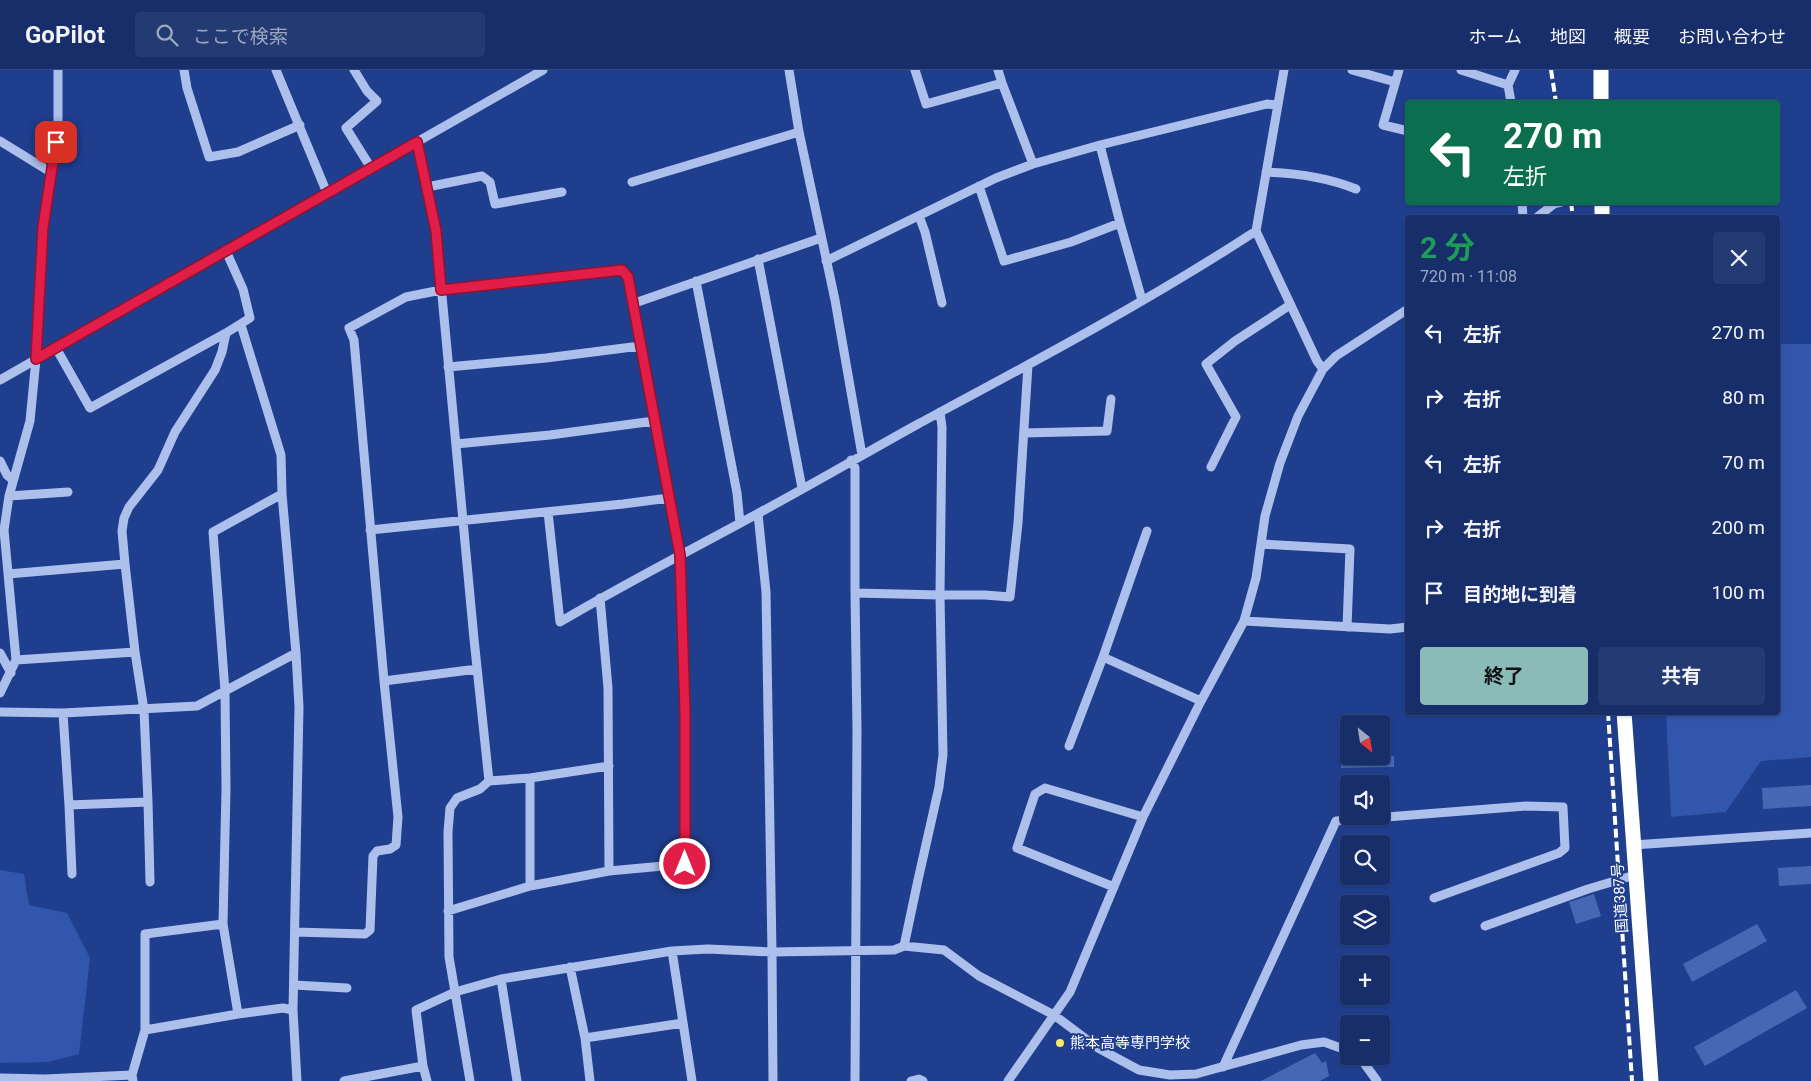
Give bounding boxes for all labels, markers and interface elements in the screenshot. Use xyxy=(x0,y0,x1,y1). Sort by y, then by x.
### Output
search box xyxy=(135,12,485,57)
text: GoPilot xyxy=(25,21,105,49)
icon: search xyxy=(153,21,181,49)
text: ここで検索 xyxy=(193,25,288,48)
text: ホーム xyxy=(1469,26,1522,47)
text: 地図 xyxy=(1550,26,1586,47)
text: 概要 xyxy=(1614,26,1650,47)
text: お問い合わせ xyxy=(1678,26,1786,47)
text: 270 m xyxy=(1503,116,1602,157)
icon: left xyxy=(1420,120,1485,185)
pin xyxy=(35,121,77,163)
icon: arrive xyxy=(42,128,70,156)
text: 左折 xyxy=(1503,164,1547,189)
text: 2 分 xyxy=(1420,230,1475,265)
button: close xyxy=(1713,232,1765,284)
text: 720 m · 11:08 xyxy=(1420,267,1517,286)
icon: left xyxy=(1420,319,1448,347)
text: 270 m xyxy=(1712,321,1765,344)
text: 左折 xyxy=(1463,323,1501,346)
icon: right xyxy=(1420,384,1448,412)
text: 80 m xyxy=(1722,386,1765,409)
text: 右折 xyxy=(1463,388,1501,411)
icon: left xyxy=(1420,449,1448,477)
text: 70 m xyxy=(1722,451,1765,474)
text: 左折 xyxy=(1463,453,1501,476)
icon: right xyxy=(1420,514,1448,542)
text: 200 m xyxy=(1712,516,1765,539)
text: 右折 xyxy=(1463,518,1501,541)
icon: arrive xyxy=(1420,579,1448,607)
text: 100 m xyxy=(1712,581,1765,604)
text: 目的地に到着 xyxy=(1463,583,1577,606)
button: 終了 xyxy=(1420,647,1588,705)
button: 共有 xyxy=(1598,647,1765,705)
north arrow xyxy=(1340,715,1390,765)
map controls xyxy=(1340,715,1390,1065)
button: sound xyxy=(1340,775,1390,825)
button: search xyxy=(1340,835,1390,885)
position arrow xyxy=(658,837,710,889)
street label: 国道387号 xyxy=(1609,862,1631,934)
button: layers xyxy=(1340,895,1390,945)
button: + xyxy=(1340,955,1390,1005)
button: − xyxy=(1340,1015,1390,1065)
place label: 熊本高等専門学校 xyxy=(1070,1034,1190,1052)
marker: 熊本高等専門学校 xyxy=(1054,1037,1066,1049)

